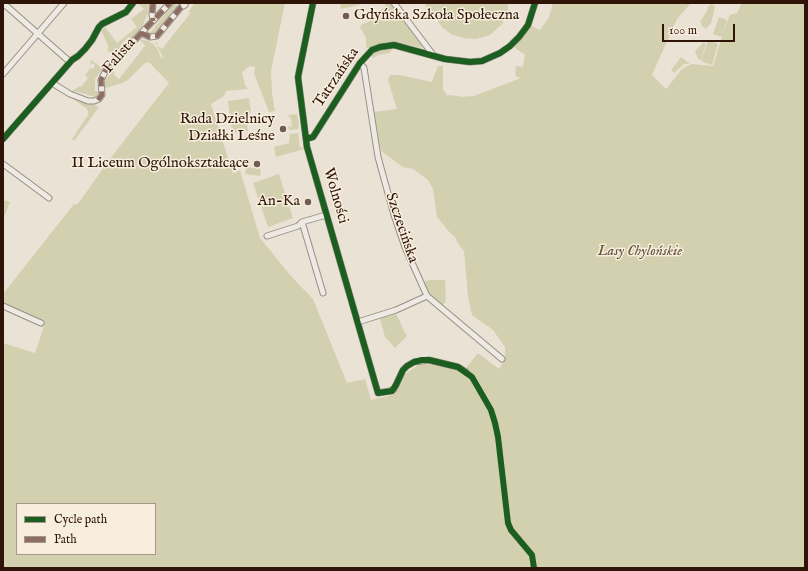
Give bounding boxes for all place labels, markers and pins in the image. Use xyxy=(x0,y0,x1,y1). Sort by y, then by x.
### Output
place label: Gdyńska Szkoła Społeczna xyxy=(354,7,519,25)
marker: Gdyńska Szkoła Społeczna xyxy=(341,11,351,21)
place label: Rada Dzielnicy Działki Leśne xyxy=(180,111,275,146)
marker: Rada Dzielnicy Działki Leśne xyxy=(278,124,288,134)
place label: II Liceum Ogólnokształcące xyxy=(71,155,249,173)
marker: II Liceum Ogólnokształcące xyxy=(252,159,262,169)
place label: An-Ka xyxy=(258,193,300,211)
marker: An-Ka xyxy=(303,197,313,207)

